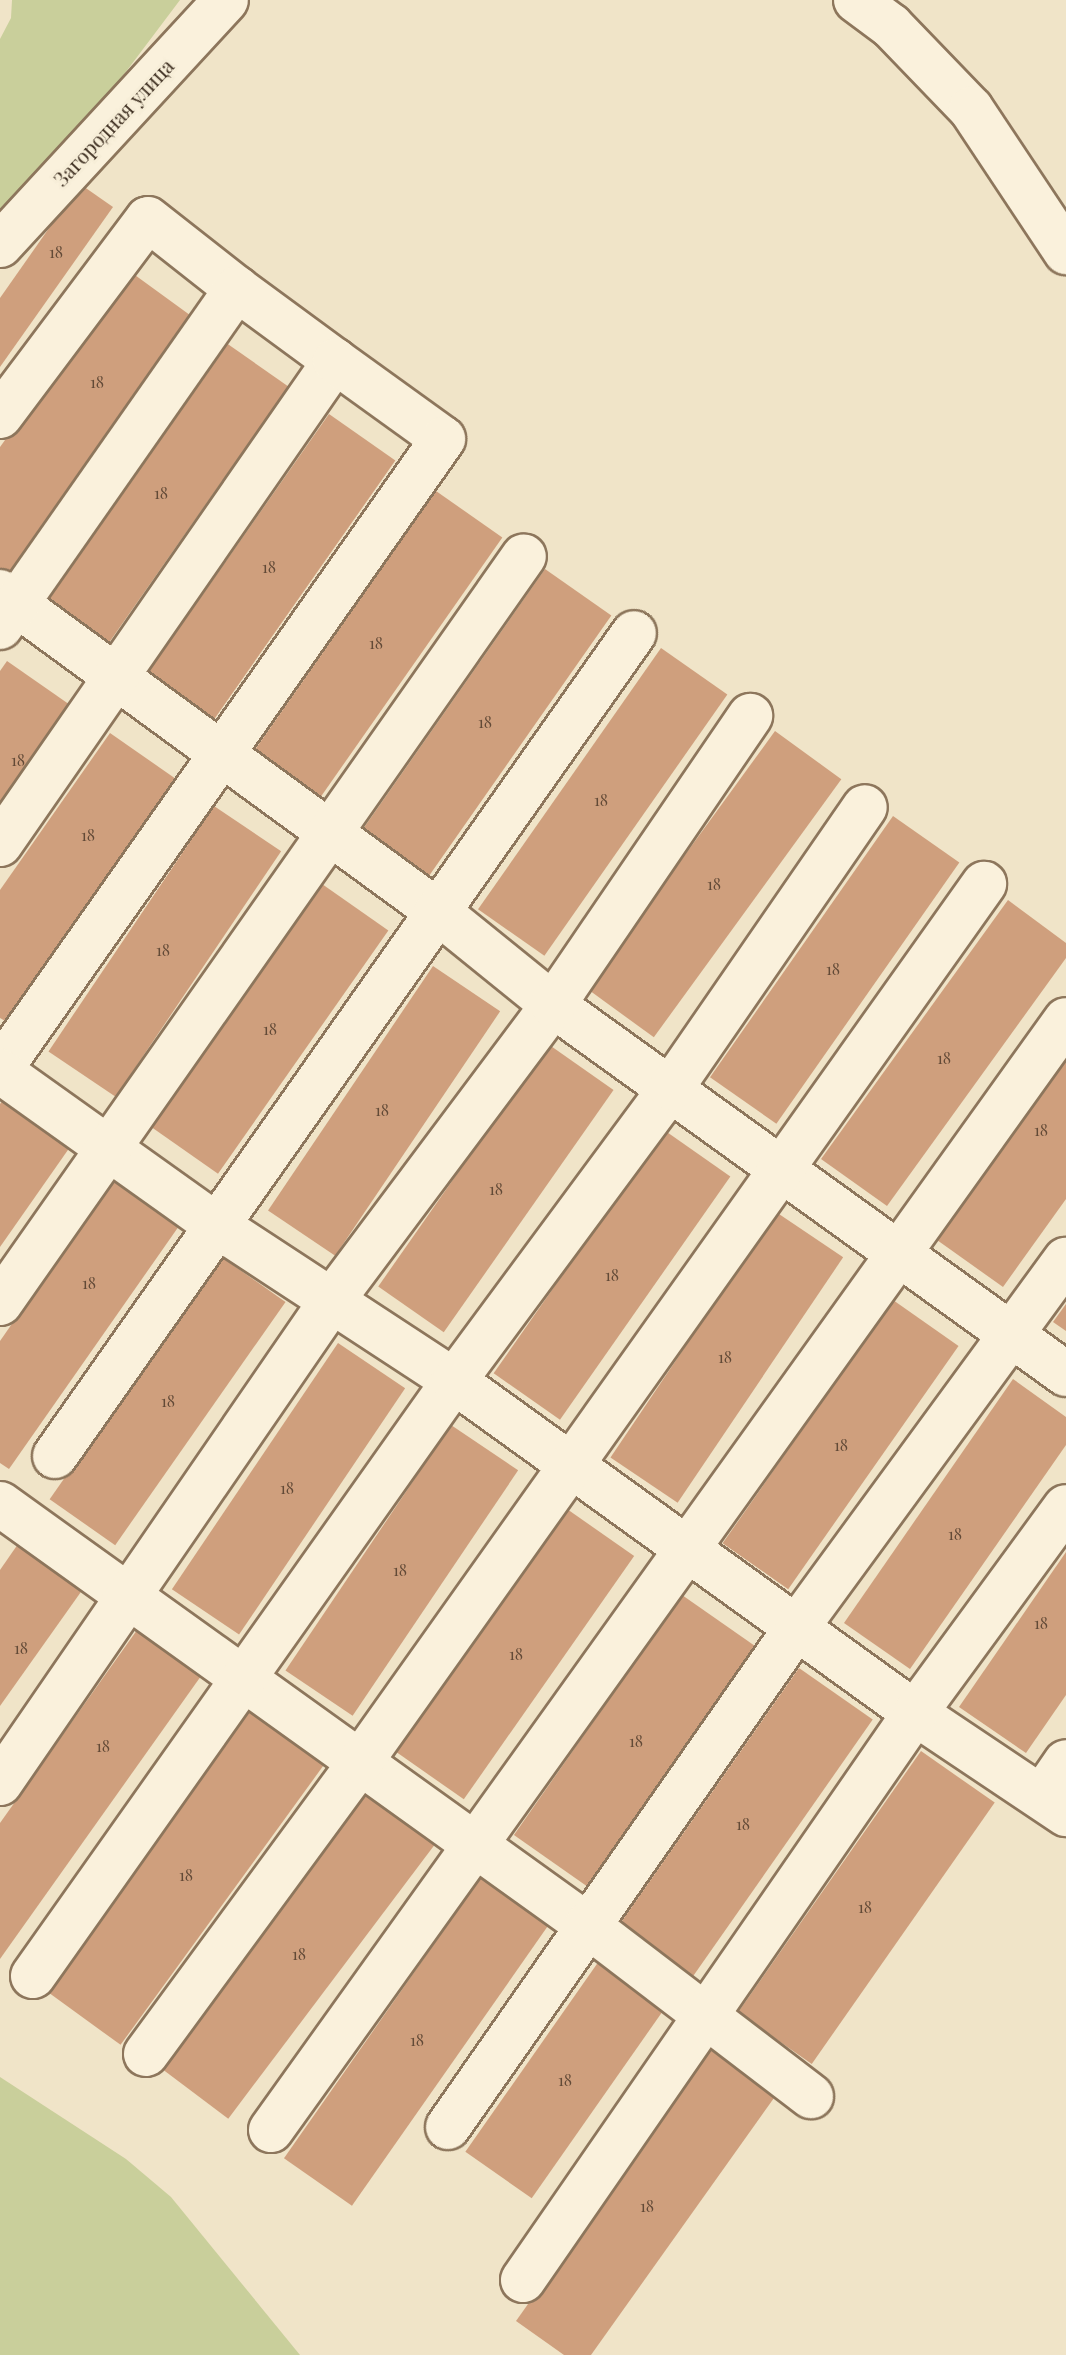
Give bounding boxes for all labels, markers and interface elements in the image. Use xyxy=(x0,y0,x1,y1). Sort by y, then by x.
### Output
street label: Загородная улица xyxy=(48,53,178,191)
house number: 18 xyxy=(49,242,63,262)
house number: 18 xyxy=(90,372,104,392)
house number: 18 xyxy=(154,483,168,503)
house number: 18 xyxy=(262,557,276,577)
house number: 18 xyxy=(369,633,383,653)
house number: 18 xyxy=(478,712,492,732)
house number: 18 xyxy=(11,750,25,770)
house number: 18 xyxy=(594,790,608,810)
house number: 18 xyxy=(81,825,95,845)
house number: 18 xyxy=(707,874,721,894)
house number: 18 xyxy=(156,940,170,960)
house number: 18 xyxy=(826,959,840,979)
house number: 18 xyxy=(263,1019,277,1039)
house number: 18 xyxy=(937,1048,951,1068)
house number: 18 xyxy=(375,1100,389,1120)
house number: 18 xyxy=(1034,1120,1048,1140)
house number: 18 xyxy=(489,1179,503,1199)
house number: 18 xyxy=(605,1265,619,1285)
house number: 18 xyxy=(82,1273,96,1293)
house number: 18 xyxy=(718,1347,732,1367)
house number: 18 xyxy=(161,1391,175,1411)
house number: 18 xyxy=(834,1435,848,1455)
house number: 18 xyxy=(280,1478,294,1498)
house number: 18 xyxy=(948,1524,962,1544)
house number: 18 xyxy=(393,1560,407,1580)
house number: 18 xyxy=(1034,1613,1048,1633)
house number: 18 xyxy=(14,1638,28,1658)
house number: 18 xyxy=(509,1644,523,1664)
house number: 18 xyxy=(629,1731,643,1751)
house number: 18 xyxy=(96,1736,110,1756)
house number: 18 xyxy=(736,1814,750,1834)
house number: 18 xyxy=(179,1865,193,1885)
house number: 18 xyxy=(858,1897,872,1917)
house number: 18 xyxy=(292,1944,306,1964)
house number: 18 xyxy=(410,2030,424,2050)
house number: 18 xyxy=(558,2070,572,2090)
house number: 18 xyxy=(640,2196,654,2216)

